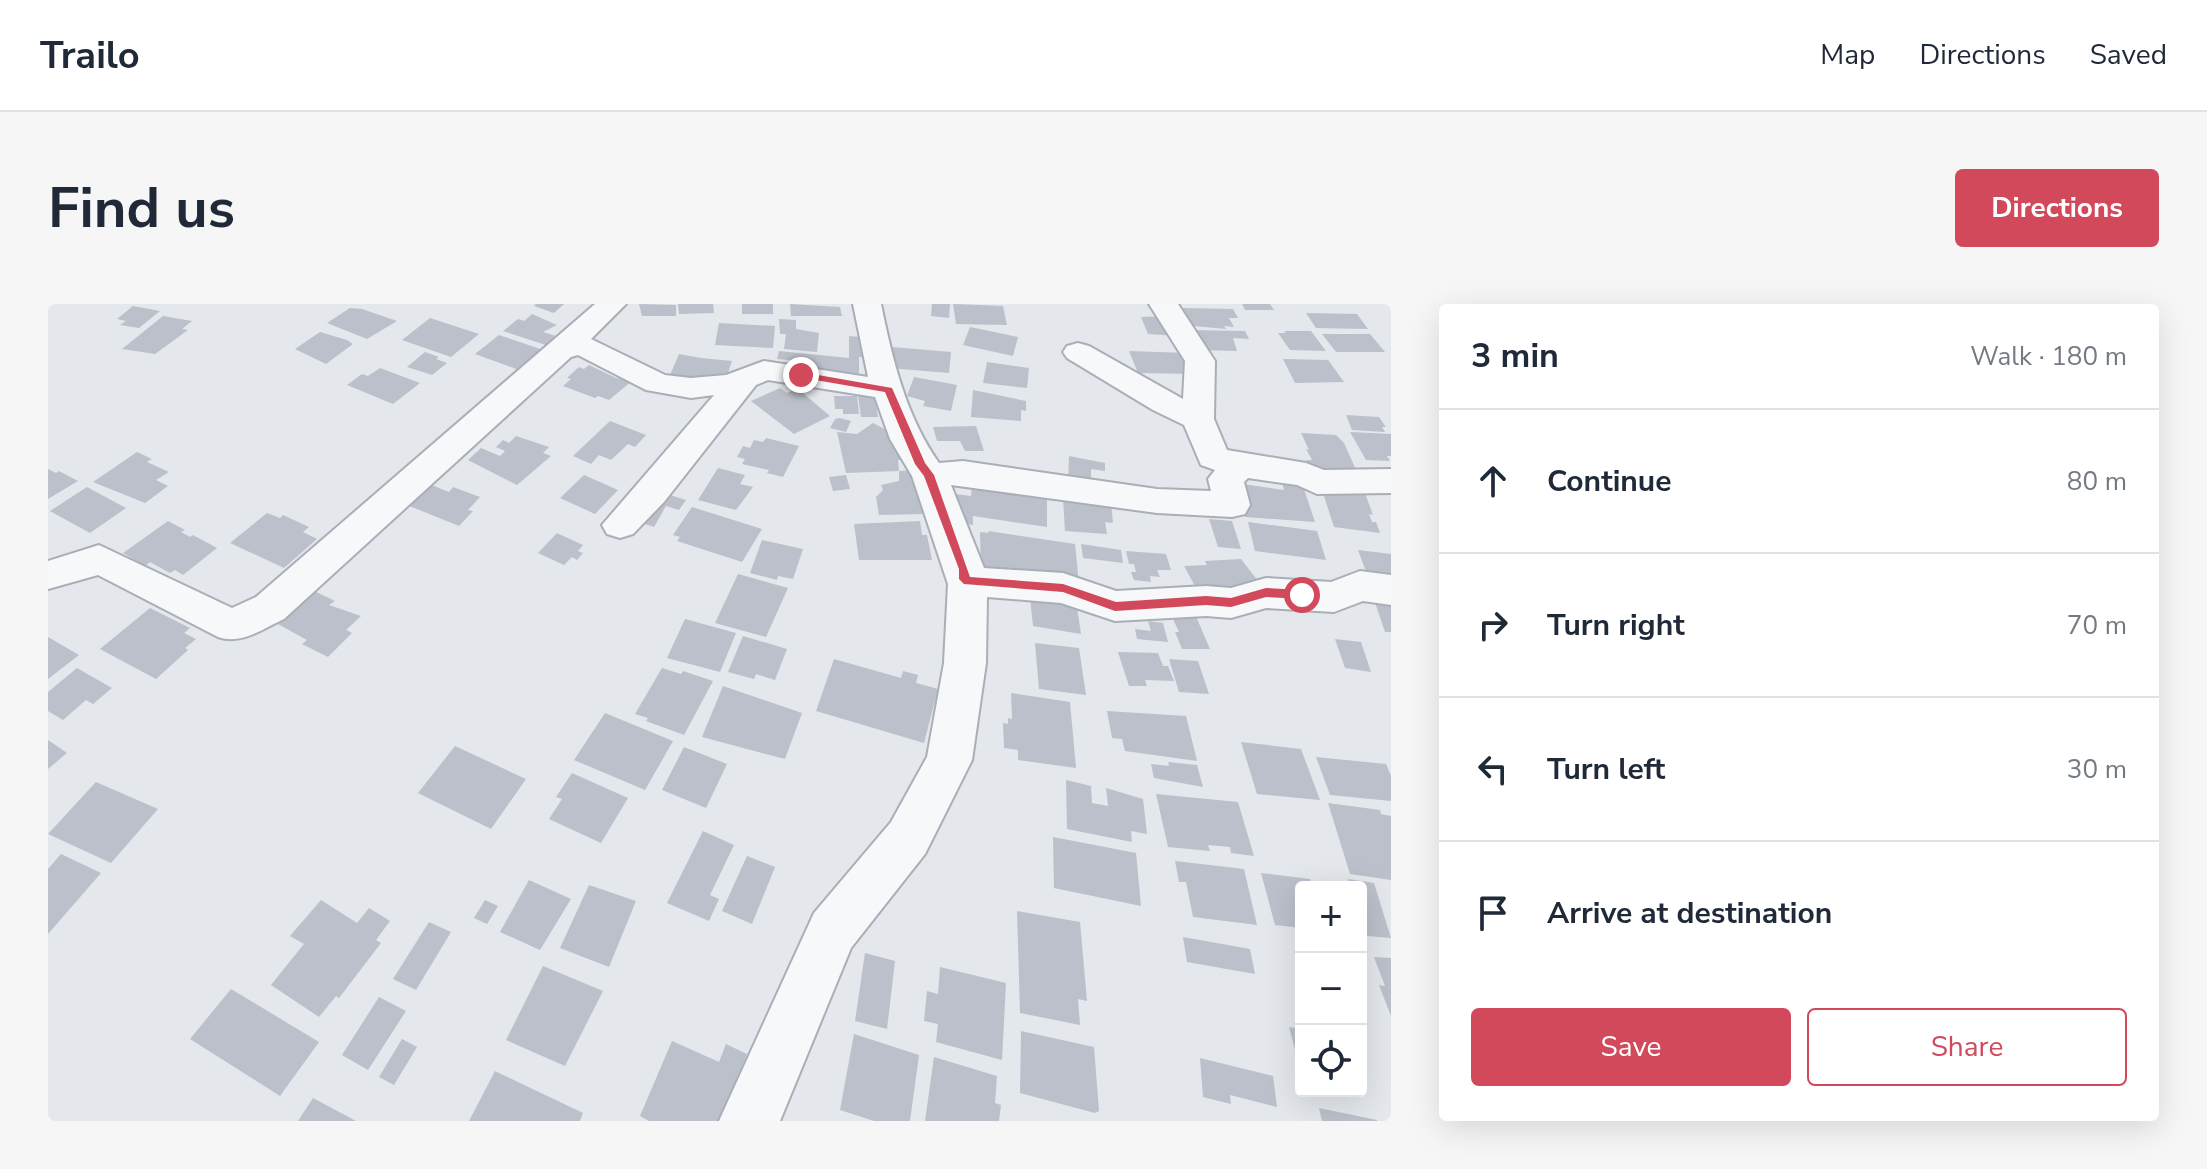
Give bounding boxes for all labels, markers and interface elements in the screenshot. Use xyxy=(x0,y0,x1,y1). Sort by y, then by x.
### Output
text: Trailo xyxy=(40,30,140,81)
text: Map xyxy=(1820,36,1875,74)
text: Directions xyxy=(1919,36,2046,74)
text: Saved xyxy=(2090,36,2167,74)
button: Directions xyxy=(1955,169,2159,247)
text: Find us xyxy=(48,170,235,247)
text: 3 min xyxy=(1471,333,1559,379)
text: Walk · 180 m xyxy=(1970,339,2127,374)
route end xyxy=(783,357,819,393)
icon: ahead xyxy=(1471,459,1515,503)
text: Continue xyxy=(1547,461,1672,502)
text: 80 m xyxy=(2067,464,2127,499)
route start xyxy=(1284,577,1320,613)
icon: right xyxy=(1471,603,1515,647)
text: Turn right xyxy=(1547,605,1685,646)
text: 70 m xyxy=(2067,608,2127,643)
icon: left xyxy=(1471,747,1515,791)
text: Turn left xyxy=(1547,749,1665,790)
text: 30 m xyxy=(2067,752,2127,787)
map controls xyxy=(1295,881,1367,1097)
button: + xyxy=(1295,881,1367,953)
icon: arrive xyxy=(1471,891,1515,935)
text: Arrive at destination xyxy=(1547,893,1832,934)
button: − xyxy=(1295,953,1367,1025)
button: Save xyxy=(1471,1008,1791,1086)
button: Share xyxy=(1807,1008,2127,1086)
button: locate xyxy=(1295,1025,1367,1097)

